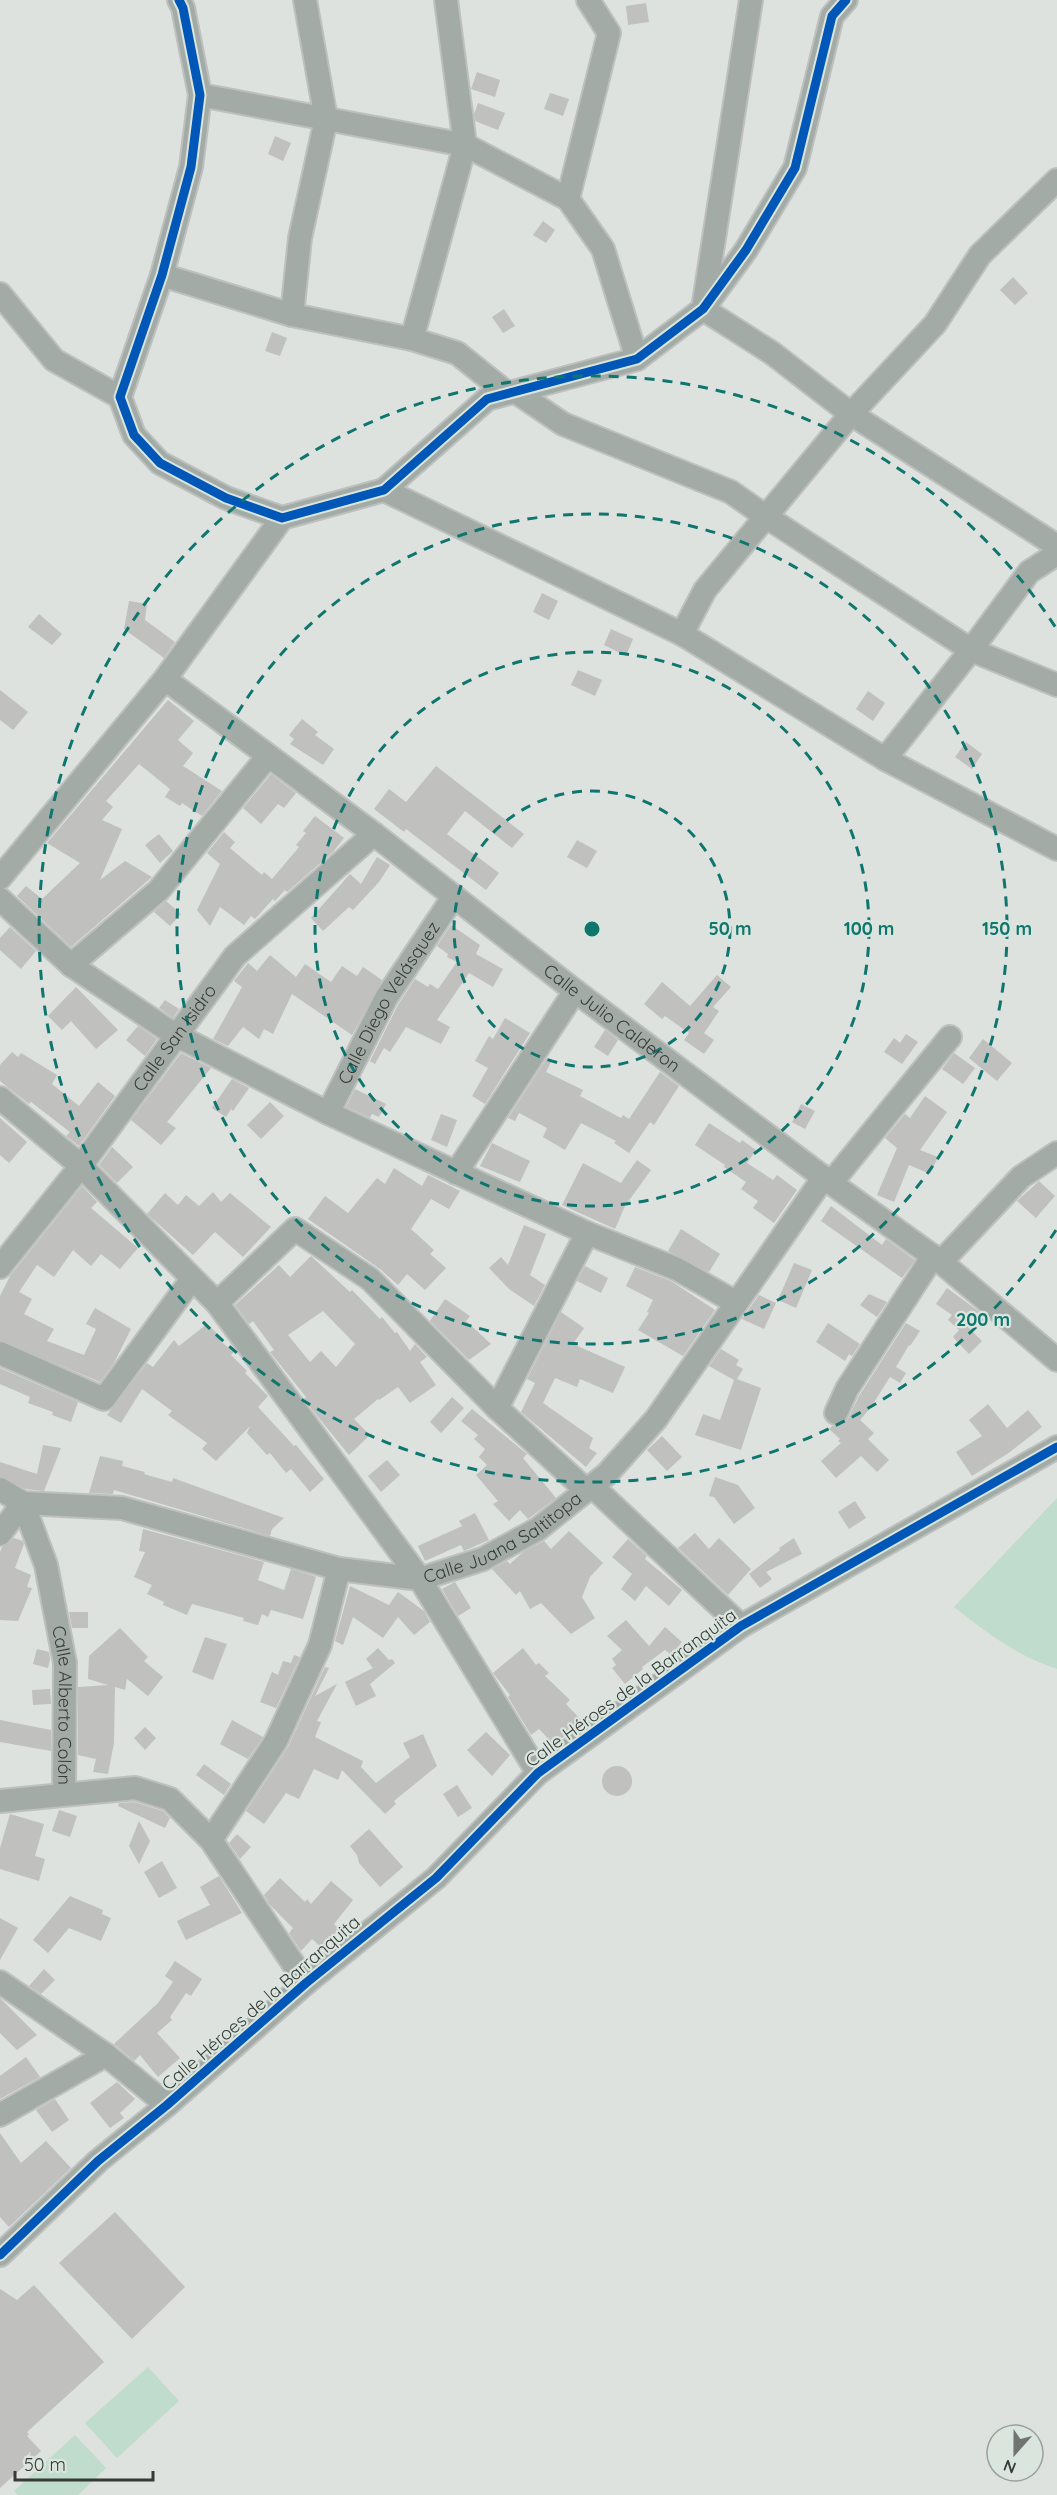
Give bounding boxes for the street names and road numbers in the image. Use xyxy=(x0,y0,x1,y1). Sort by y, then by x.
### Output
street label: Calle Diego Velásquez xyxy=(332,917,445,1088)
street label: Calle Julio Calderon xyxy=(539,959,685,1077)
street label: Calle San Isidro xyxy=(127,980,221,1096)
street label: Calle Juana Saltitopa xyxy=(420,1487,586,1588)
street label: Calle Héroes de la Barranquita xyxy=(521,1603,741,1772)
street label: Calle Alberto Colón xyxy=(47,1624,77,1785)
street label: Calle Héroes de la Barranquita xyxy=(157,1910,365,2095)

